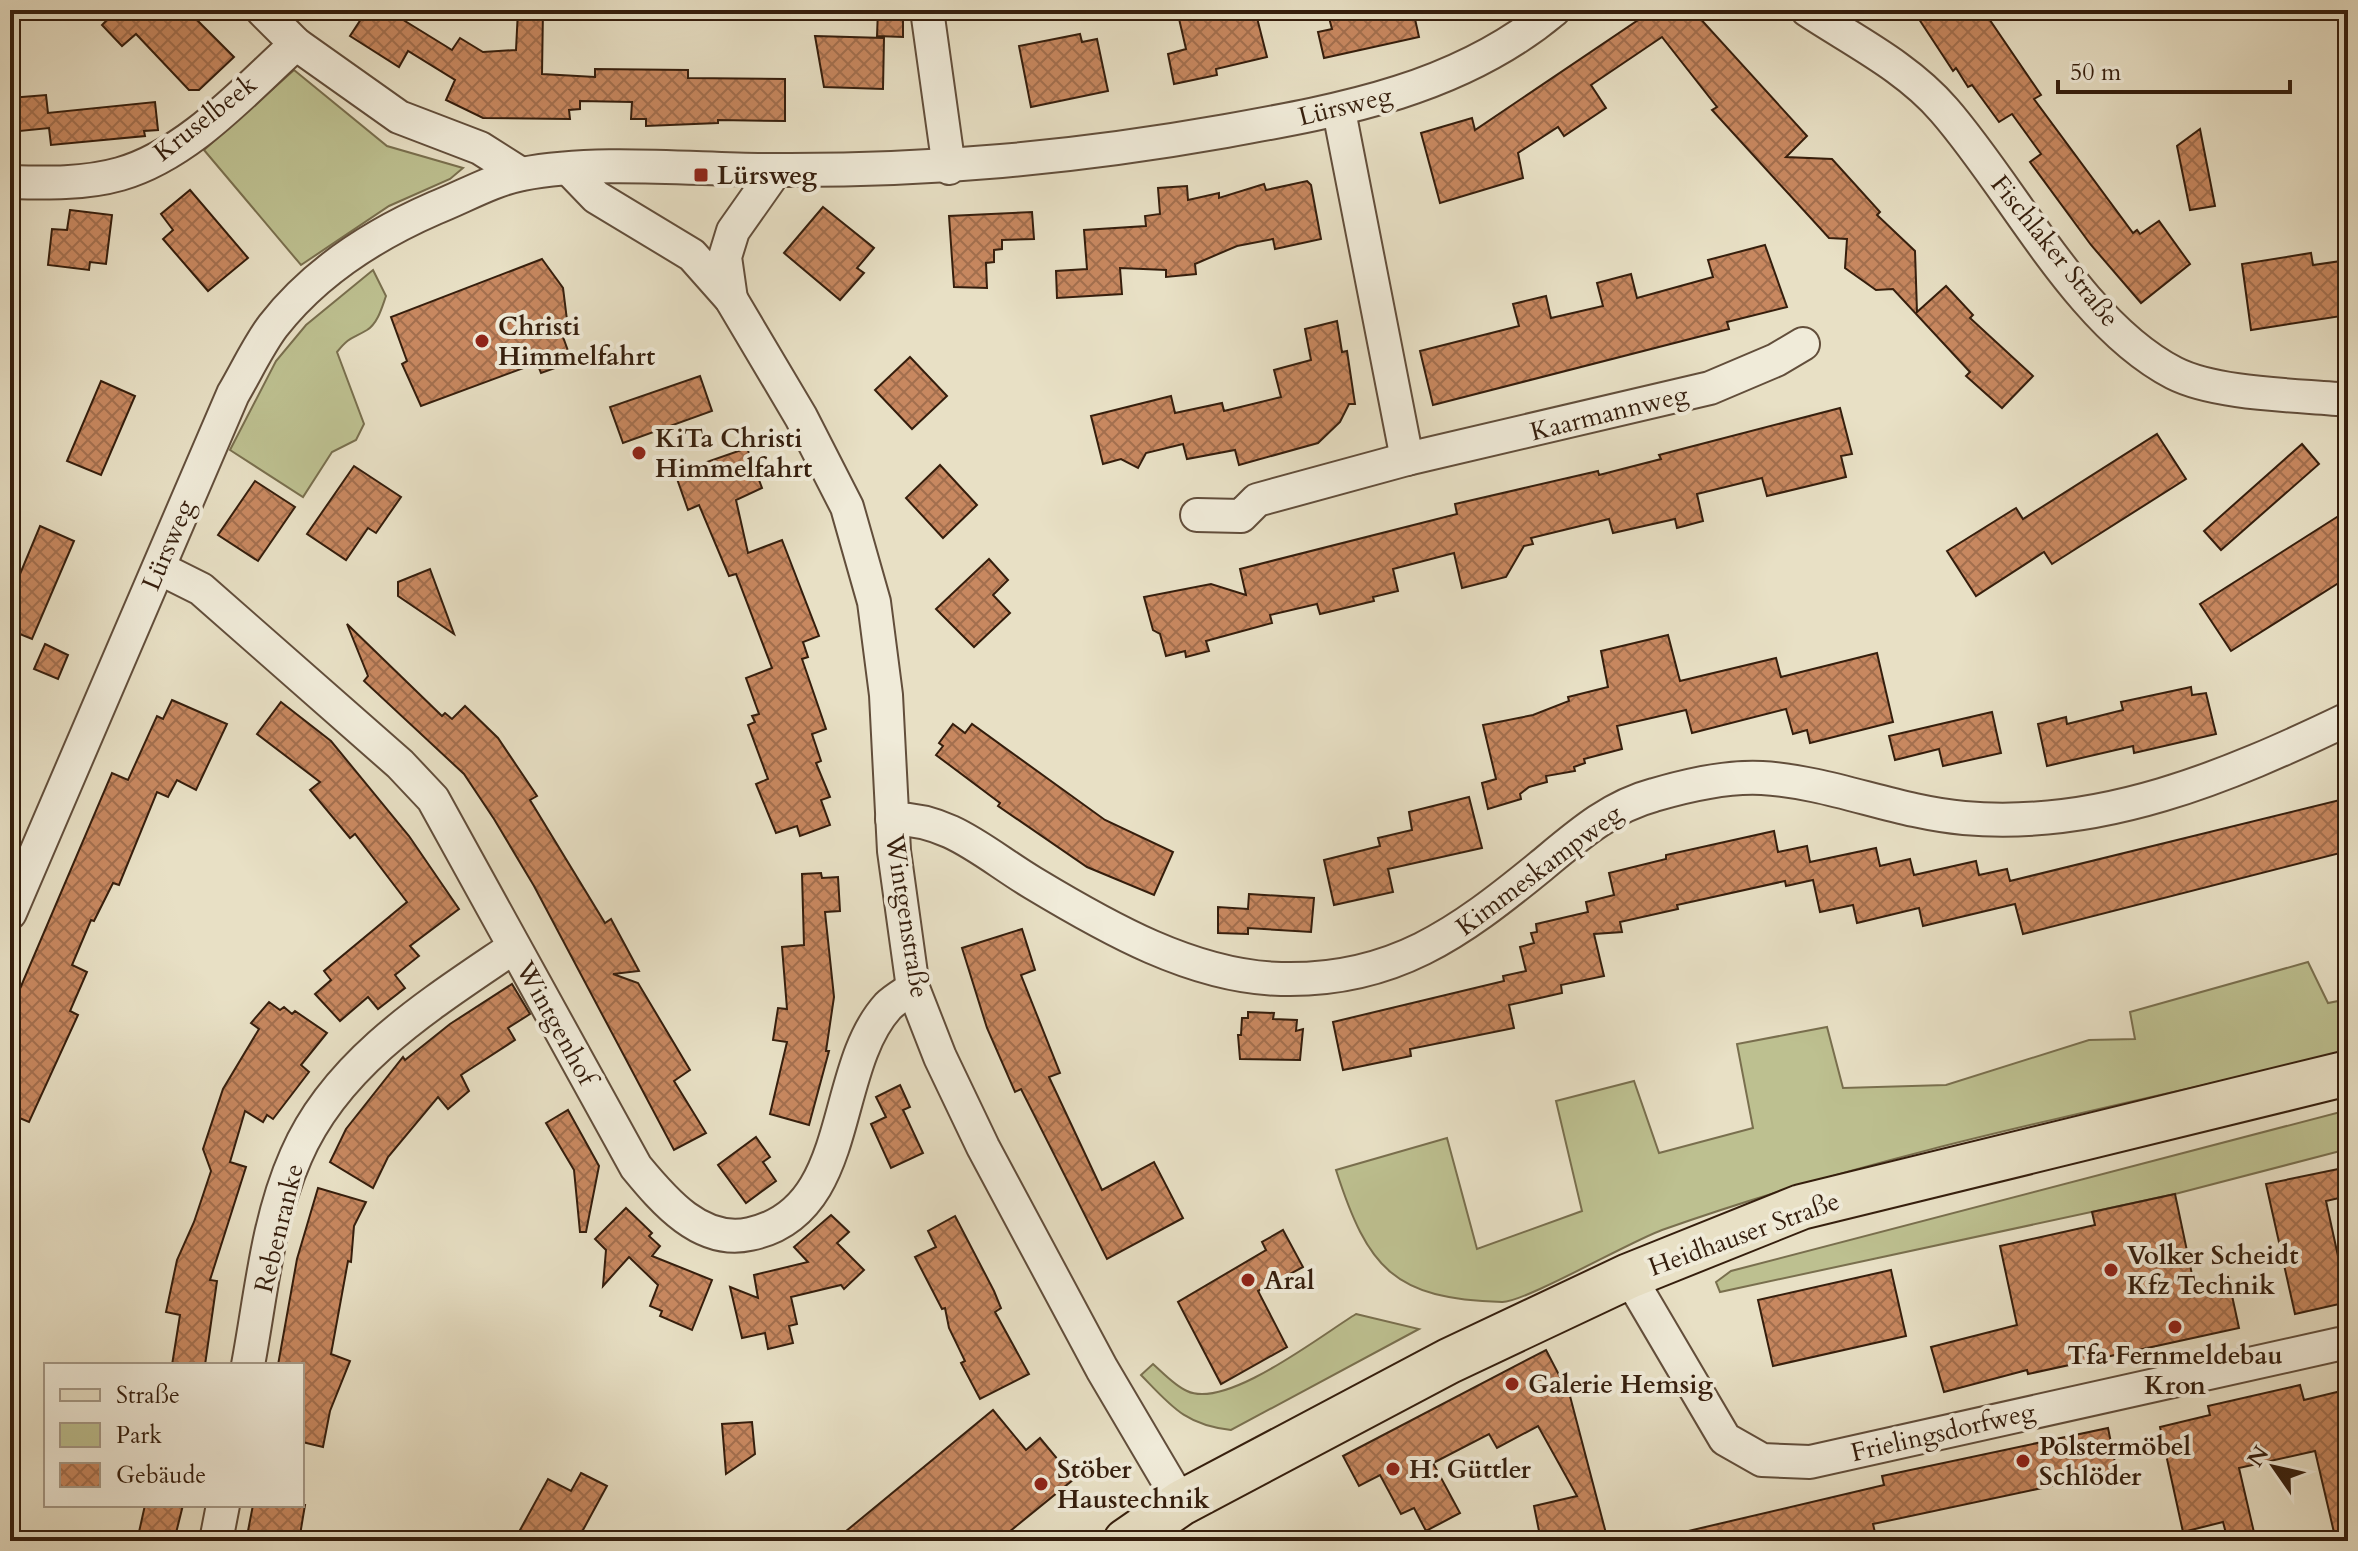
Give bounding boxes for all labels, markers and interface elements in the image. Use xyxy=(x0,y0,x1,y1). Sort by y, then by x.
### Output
scale bar xyxy=(2058,44,2290,94)
text: 50 m xyxy=(2070,56,2122,89)
street label: Kruselbeek xyxy=(146,67,264,169)
street label: Lürsweg xyxy=(1294,77,1396,135)
place label: Lürsweg xyxy=(717,158,817,193)
marker: Lürsweg xyxy=(692,166,710,184)
street label: Fischlaker Straße xyxy=(1983,168,2127,334)
place label: Christi Himmelfahrt xyxy=(498,309,655,374)
marker: Christi Himmelfahrt xyxy=(473,332,491,350)
street label: Kaarmannweg xyxy=(1527,376,1692,449)
place label: KiTa Christi Himmelfahrt xyxy=(655,421,812,486)
marker: KiTa Christi Himmelfahrt xyxy=(630,444,648,462)
street label: Lürsweg xyxy=(133,494,203,596)
street label: Kimmeskampweg xyxy=(1449,796,1629,944)
street label: Wintgenstraße xyxy=(877,831,937,1000)
street label: Wintgenhof xyxy=(507,954,606,1095)
street label: Rebenranke xyxy=(246,1160,312,1296)
street label: Heidhauser Straße xyxy=(1644,1183,1844,1285)
place label: Volker Scheidt Kfz Technik xyxy=(2127,1238,2298,1303)
marker: Volker Scheidt Kfz Technik xyxy=(2102,1261,2120,1279)
place label: Aral xyxy=(1264,1263,1315,1298)
marker: Aral xyxy=(1239,1271,1257,1289)
marker: Tfa Fernmeldebau Kron xyxy=(2166,1318,2184,1336)
place label: Tfa Fernmeldebau Kron xyxy=(2067,1338,2283,1403)
legend xyxy=(44,1363,304,1507)
place label: Galerie Hemsig xyxy=(1528,1367,1714,1402)
marker: Galerie Hemsig xyxy=(1503,1375,1521,1393)
text: Straße xyxy=(116,1379,180,1412)
street label: Frielingsdorfweg xyxy=(1848,1394,2039,1470)
text: Park xyxy=(116,1419,162,1452)
north arrow xyxy=(2234,1427,2314,1507)
place label: Polstermöbel Schlöder xyxy=(2039,1429,2192,1494)
text: N xyxy=(2240,1440,2276,1473)
place label: Stöber Haustechnik xyxy=(1057,1452,1210,1517)
place label: H. Güttler xyxy=(1409,1452,1532,1487)
marker: Polstermöbel Schlöder xyxy=(2014,1452,2032,1470)
text: Gebäude xyxy=(116,1459,206,1492)
marker: H. Güttler xyxy=(1384,1460,1402,1478)
marker: Stöber Haustechnik xyxy=(1032,1475,1050,1493)

